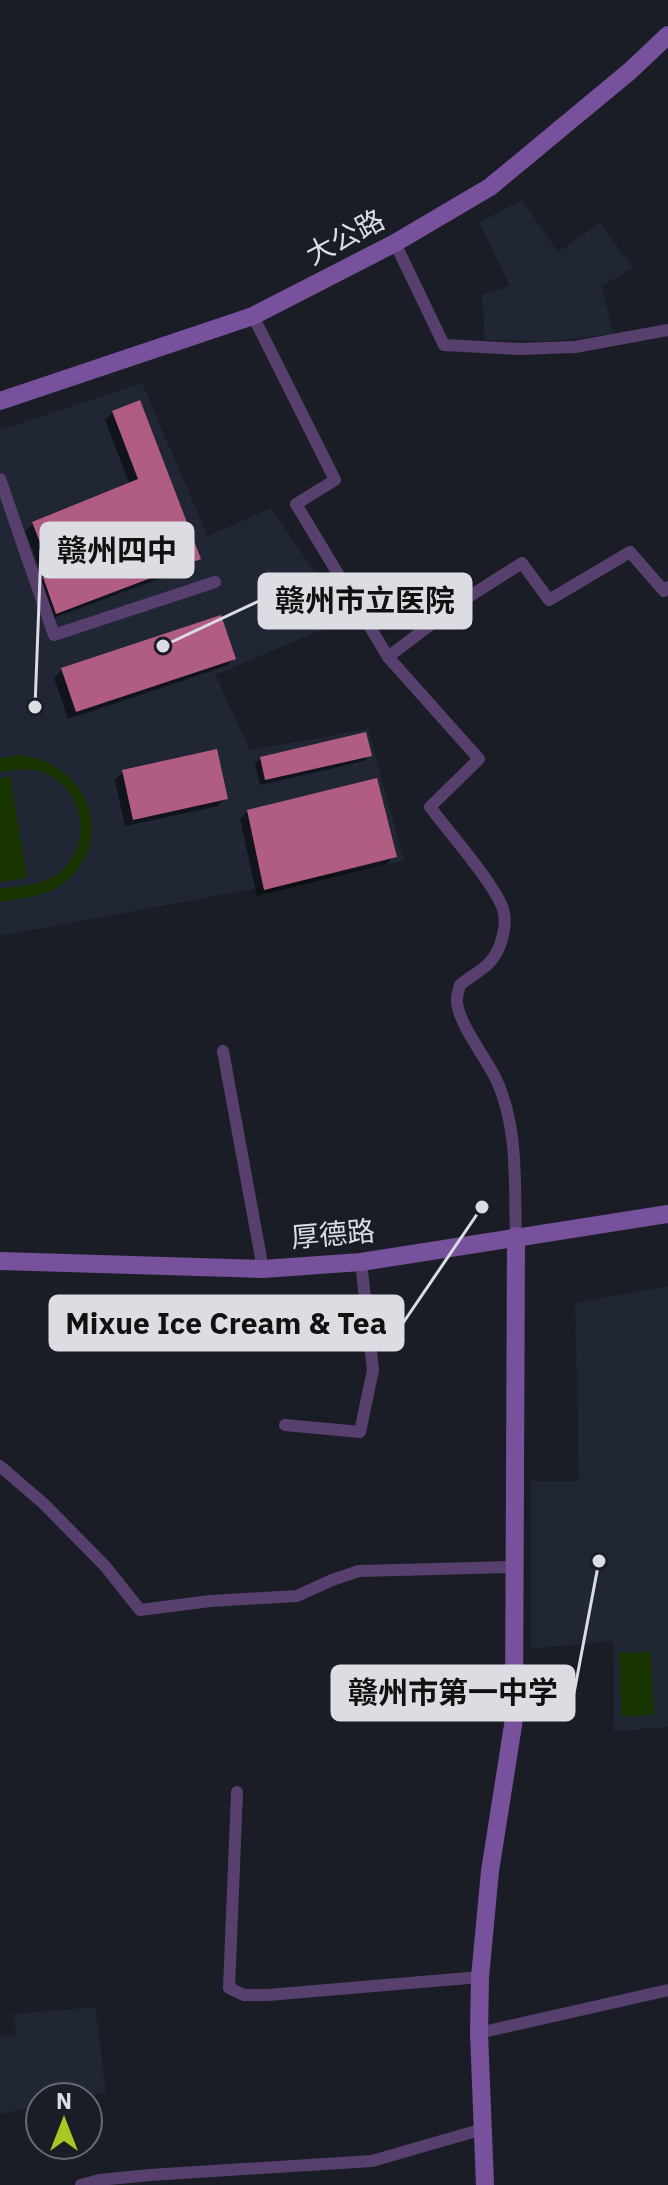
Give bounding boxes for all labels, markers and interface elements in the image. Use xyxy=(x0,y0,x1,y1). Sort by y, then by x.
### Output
street label: 大公路 xyxy=(299,201,391,273)
callout: 赣州四中 xyxy=(41,523,193,577)
text: 赣州四中 xyxy=(57,530,177,569)
callout: 赣州市立医院 xyxy=(259,574,471,628)
text: 赣州市立医院 xyxy=(275,580,455,619)
street label: 厚德路 xyxy=(289,1211,376,1256)
callout: Mixue Ice Cream & Tea xyxy=(50,1296,403,1350)
text: Mixue Ice Cream & Tea xyxy=(65,1303,387,1342)
callout: 赣州市第一中学 xyxy=(332,1666,574,1720)
text: 赣州市第一中学 xyxy=(348,1672,558,1711)
north arrow xyxy=(24,2081,104,2161)
text: N xyxy=(56,2086,72,2115)

